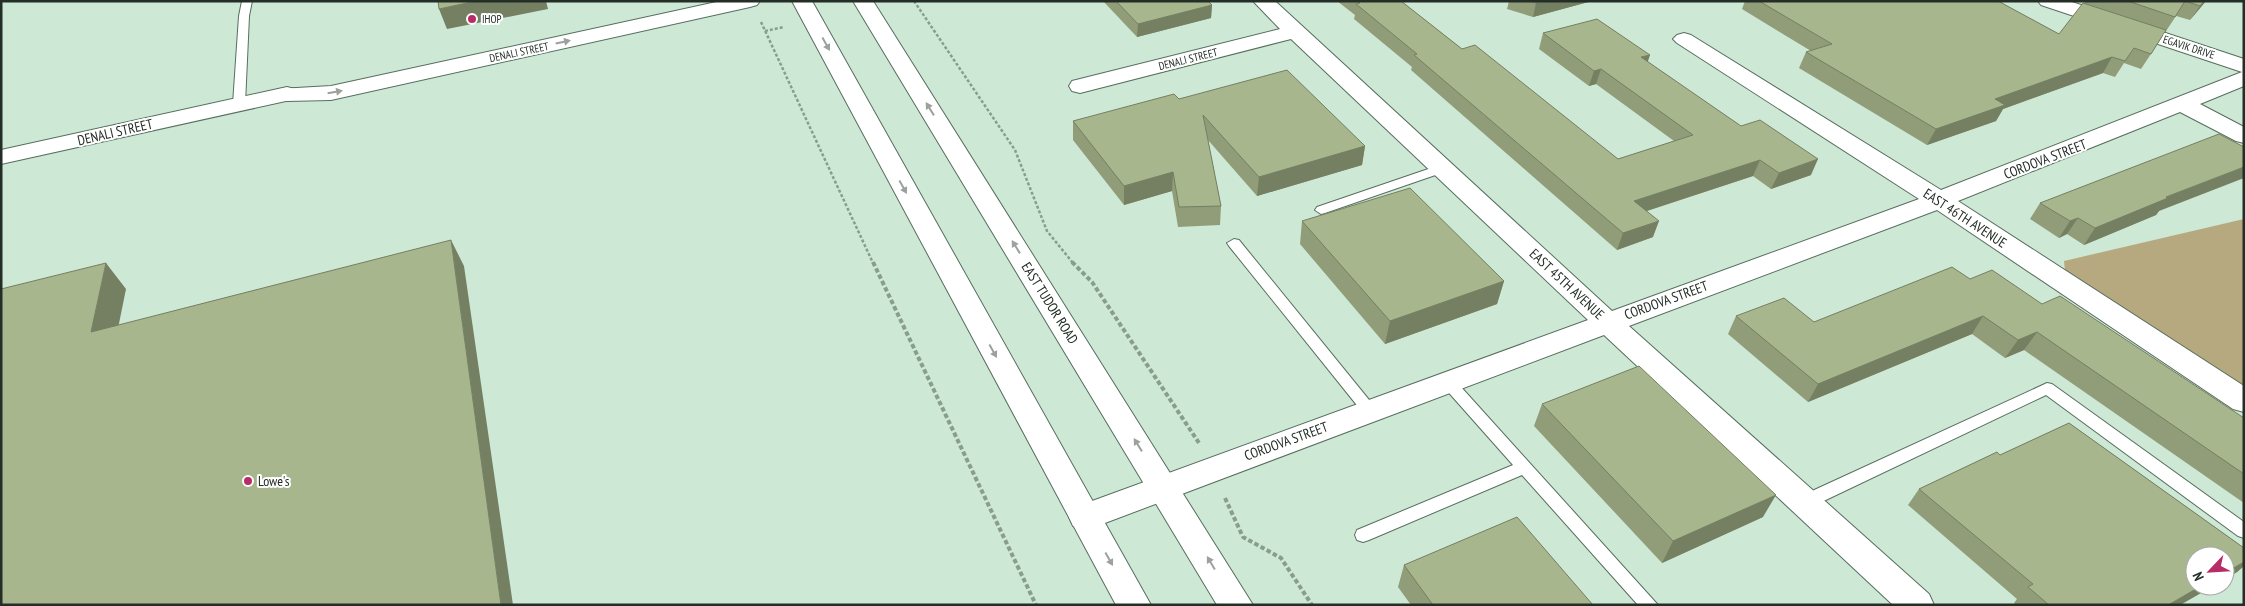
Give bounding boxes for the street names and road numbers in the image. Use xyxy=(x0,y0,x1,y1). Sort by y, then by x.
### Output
street label: EGAVIK DRIVE xyxy=(2161,32,2217,62)
street label: DENALI STREET xyxy=(488,39,550,65)
street label: DENALI STREET xyxy=(1157,45,1219,73)
street label: DENALI STREET xyxy=(76,114,155,149)
street label: CORDOVA STREET xyxy=(2001,135,2090,183)
street label: EAST 46TH AVENUE xyxy=(1920,184,2010,252)
street label: EAST 45TH AVENUE xyxy=(1526,245,1608,323)
street label: EAST TUDOR ROAD xyxy=(1018,259,1082,347)
street label: CORDOVA STREET xyxy=(1622,276,1711,323)
street label: CORDOVA STREET xyxy=(1242,417,1331,464)

